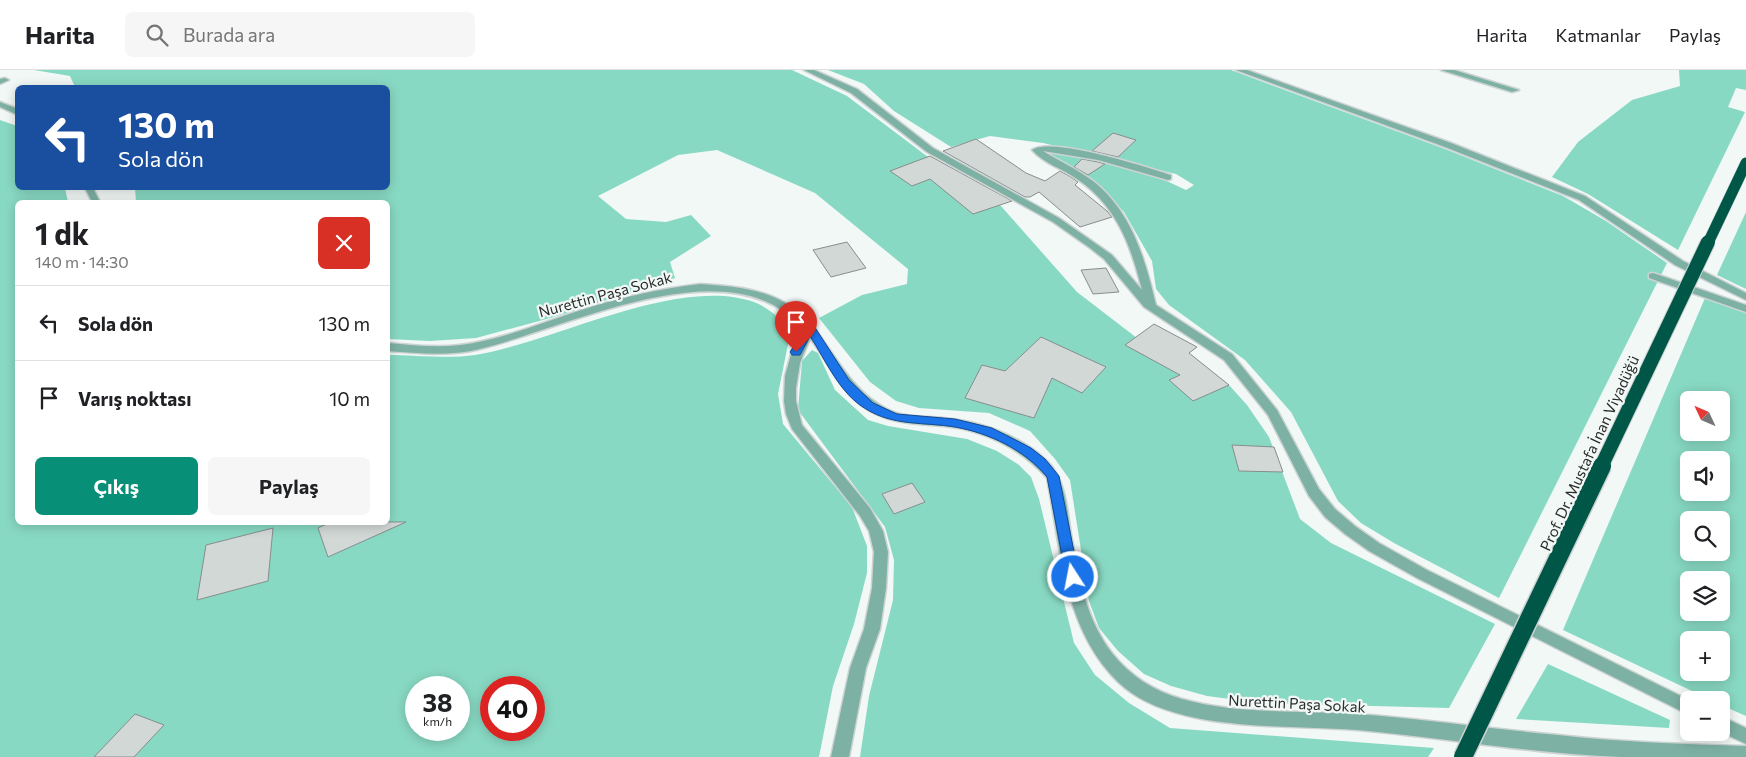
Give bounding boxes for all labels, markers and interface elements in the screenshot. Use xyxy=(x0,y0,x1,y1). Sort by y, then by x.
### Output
search box xyxy=(125,12,475,57)
text: Harita xyxy=(25,20,95,49)
icon: search xyxy=(143,21,171,49)
text: Burada ara xyxy=(183,23,275,46)
text: Harita xyxy=(1476,24,1528,46)
text: Katmanlar xyxy=(1556,24,1641,46)
text: Paylaş xyxy=(1669,24,1721,46)
text: 130 m xyxy=(118,102,215,145)
icon: left xyxy=(35,105,100,170)
text: Sola dön xyxy=(118,145,204,172)
text: 1 dk xyxy=(35,214,89,251)
button: close xyxy=(318,217,370,269)
text: 140 m · 14:30 xyxy=(35,252,129,271)
street label: Nurettin Paşa Sokak xyxy=(536,268,674,320)
pin xyxy=(775,301,817,352)
icon: arrive xyxy=(782,308,810,336)
icon: left xyxy=(35,309,63,337)
text: Sola dön xyxy=(78,312,153,335)
text: 130 m xyxy=(318,312,370,335)
street label: Prof. Dr. Mustafa İnan Viyadüğü xyxy=(1536,352,1642,554)
icon: arrive xyxy=(35,384,63,412)
text: Varış noktası xyxy=(78,387,191,410)
text: 10 m xyxy=(329,387,370,410)
north arrow xyxy=(1680,391,1730,441)
map controls xyxy=(1680,391,1730,741)
button: sound xyxy=(1680,451,1730,501)
button: Çıkış xyxy=(35,457,198,515)
button: Paylaş xyxy=(208,457,370,515)
button: search xyxy=(1680,511,1730,561)
position arrow xyxy=(1046,550,1098,602)
button: layers xyxy=(1680,571,1730,621)
button: + xyxy=(1680,631,1730,681)
speed limit sign: 40 xyxy=(480,676,545,741)
text: 38 xyxy=(422,687,453,717)
street label: Nurettin Paşa Sokak xyxy=(1228,690,1366,716)
button: − xyxy=(1680,691,1730,741)
text: km/h xyxy=(423,714,452,728)

